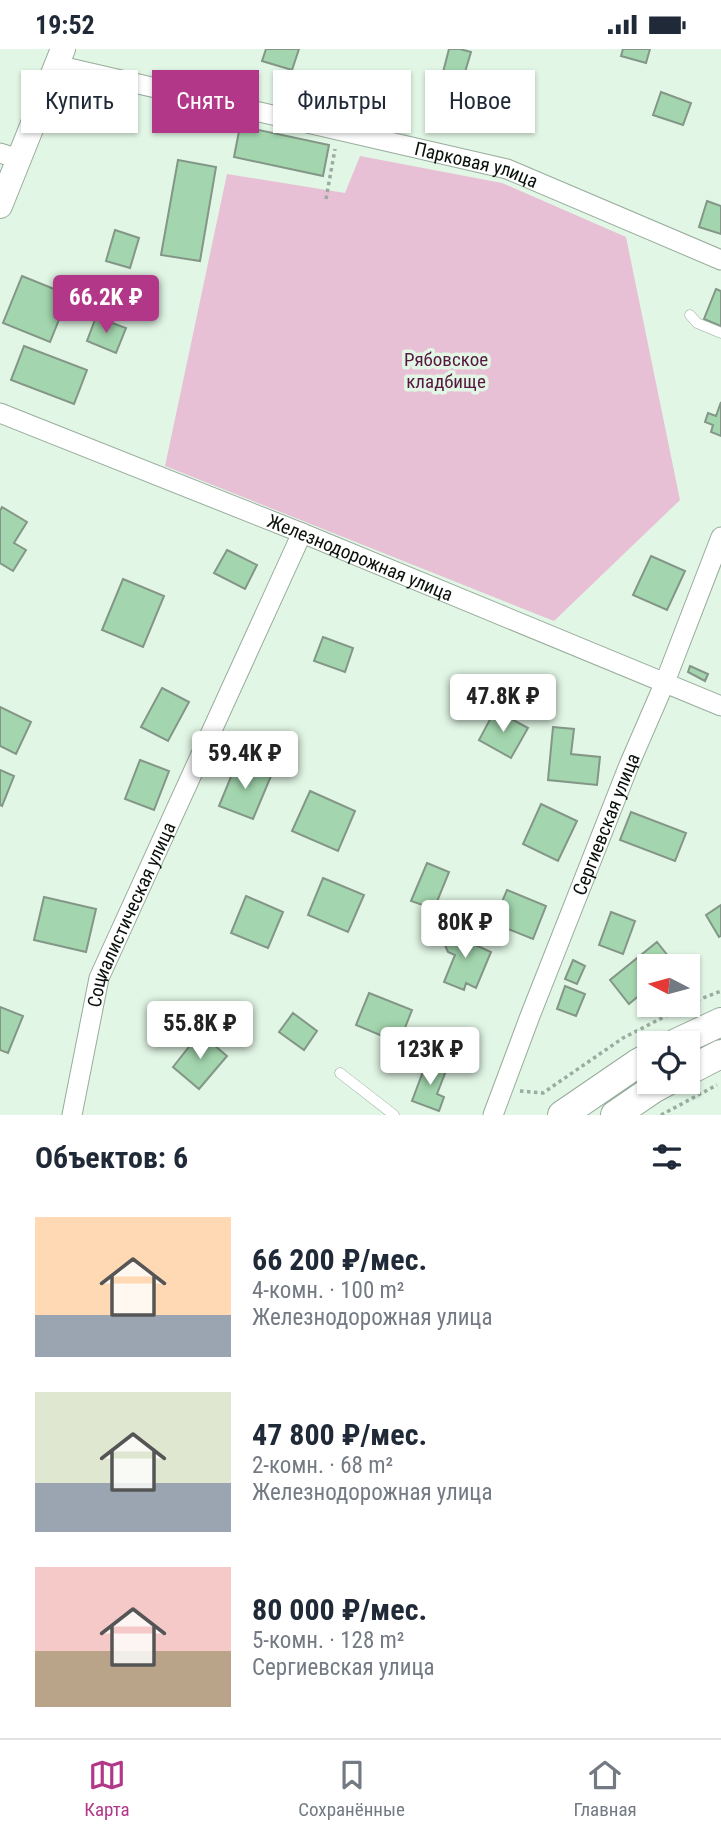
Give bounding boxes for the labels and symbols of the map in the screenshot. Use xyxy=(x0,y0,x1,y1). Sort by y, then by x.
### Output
street label: Парковая улица xyxy=(412,137,541,193)
pin: 66.2K ₽ xyxy=(41,275,171,335)
park label: Рябовское кладбище xyxy=(404,348,488,393)
street label: Железнодорожная улица xyxy=(264,509,456,606)
pin: 47.8K ₽ xyxy=(438,675,568,734)
pin: 59.4K ₽ xyxy=(180,731,310,791)
street label: Сергиевская улица xyxy=(568,750,645,899)
street label: Социалистическая улица xyxy=(83,819,181,1009)
pin: 80K ₽ xyxy=(416,901,514,960)
north arrow xyxy=(637,954,700,1017)
pin: 55.8K ₽ xyxy=(135,1002,265,1061)
pin: 123K ₽ xyxy=(373,1027,487,1087)

